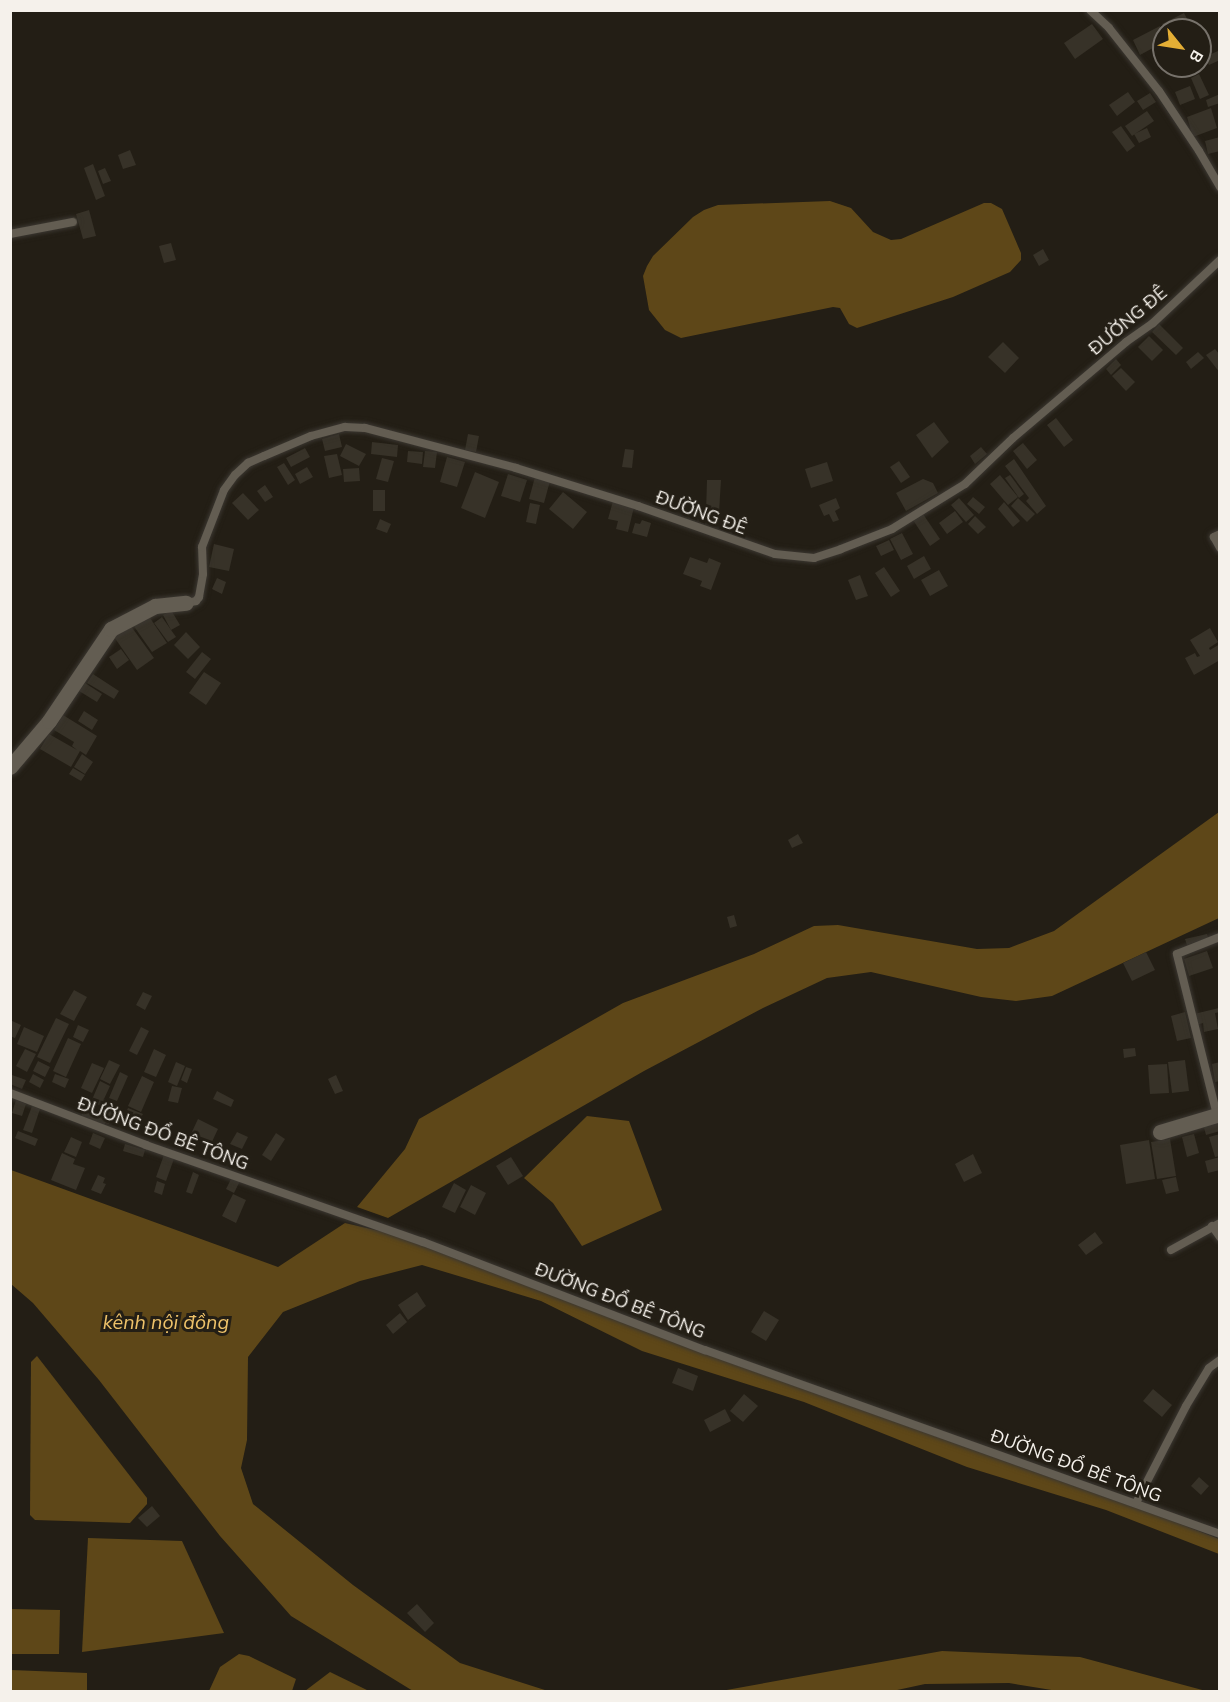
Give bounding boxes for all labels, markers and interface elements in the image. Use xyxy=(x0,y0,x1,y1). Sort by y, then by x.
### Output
north arrow xyxy=(1152,18,1212,78)
text: B xyxy=(1184,46,1208,66)
street label: ĐƯỜNG ĐÊ xyxy=(1085,282,1171,360)
street label: ĐƯỜNG ĐÊ xyxy=(653,487,749,539)
street label: ĐƯỜNG ĐỔ BÊ TÔNG xyxy=(74,1093,252,1175)
street label: ĐƯỜNG ĐỔ BÊ TÔNG xyxy=(532,1259,708,1343)
water label: kênh nội đồng xyxy=(103,1310,229,1334)
street label: ĐƯỜNG ĐỔ BÊ TÔNG xyxy=(987,1425,1165,1507)

